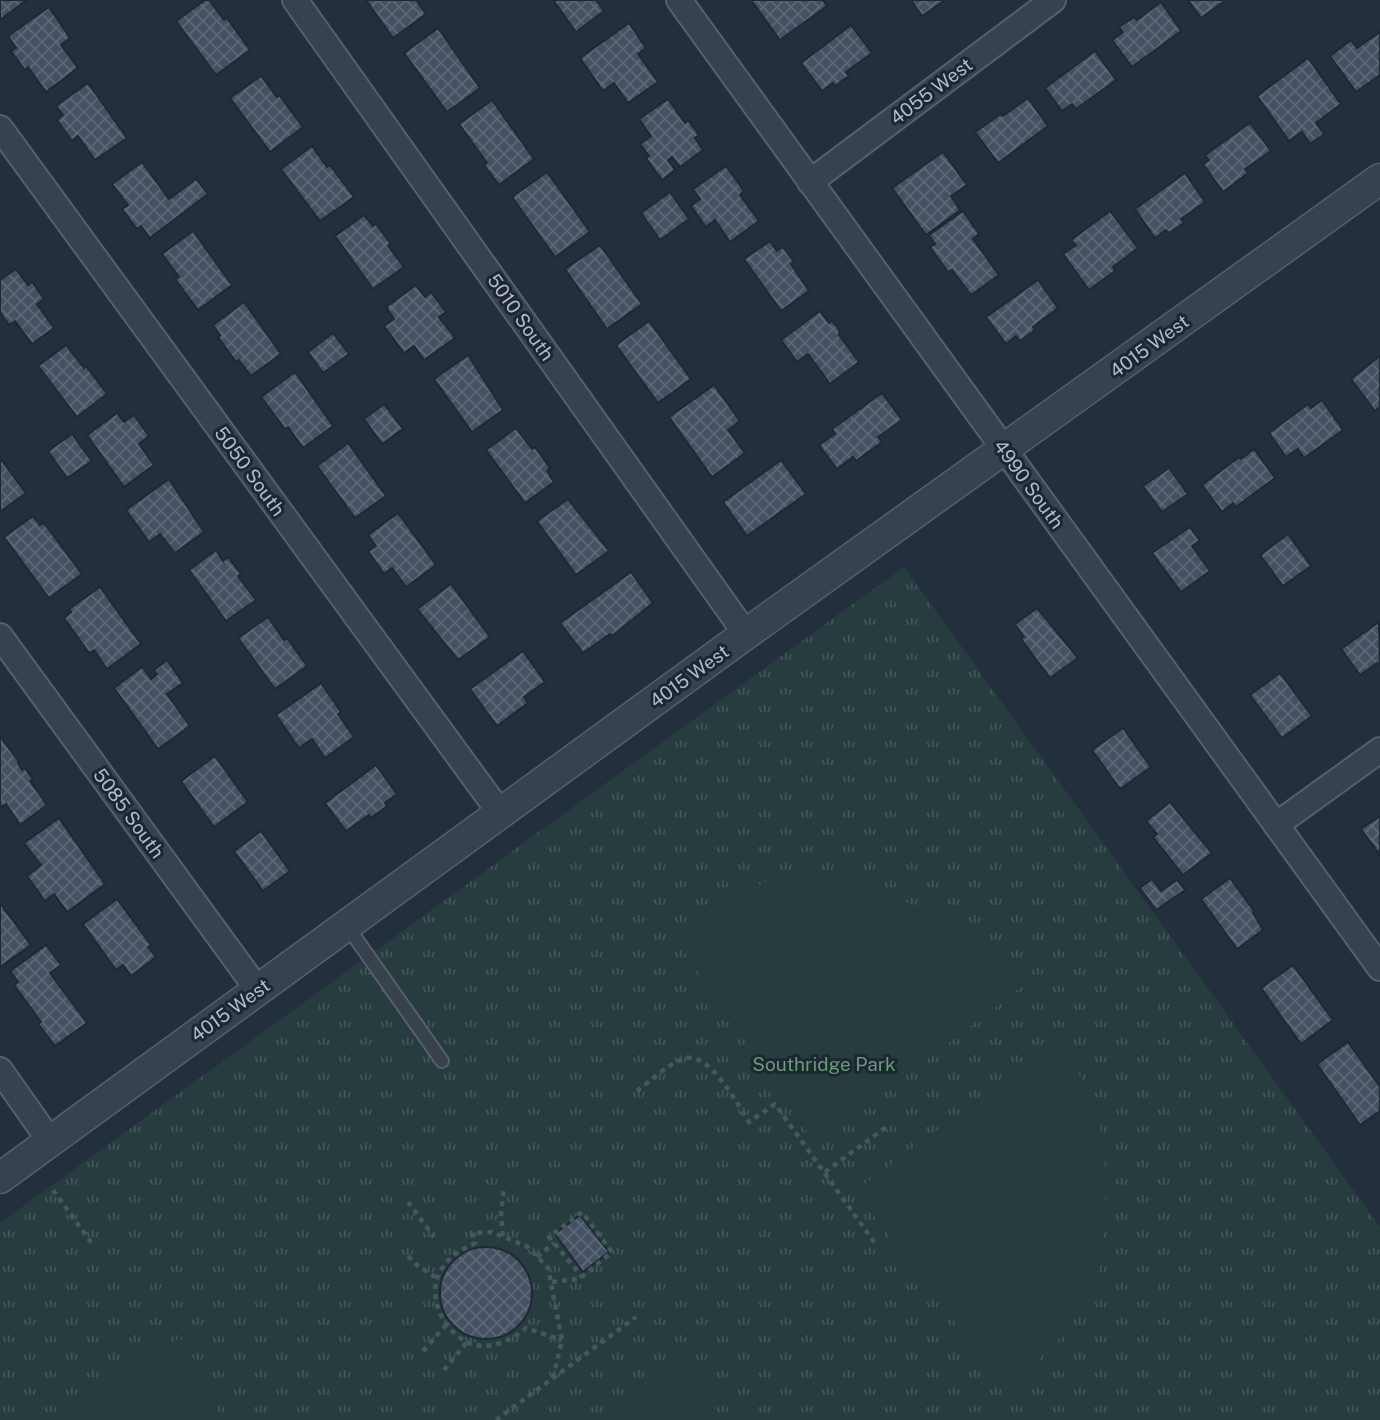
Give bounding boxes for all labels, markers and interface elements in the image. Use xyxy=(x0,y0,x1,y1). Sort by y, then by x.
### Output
street label: 4055 West xyxy=(886,53,976,129)
street label: 5010 South xyxy=(483,269,559,365)
street label: 4015 West xyxy=(1105,310,1193,382)
street label: 5050 South xyxy=(210,422,290,520)
street label: 4990 South xyxy=(989,435,1069,533)
street label: 4015 West xyxy=(645,640,733,712)
street label: 5085 South xyxy=(89,764,169,862)
street label: 4015 West xyxy=(186,974,274,1046)
park label: Southridge Park xyxy=(752,1053,896,1075)

